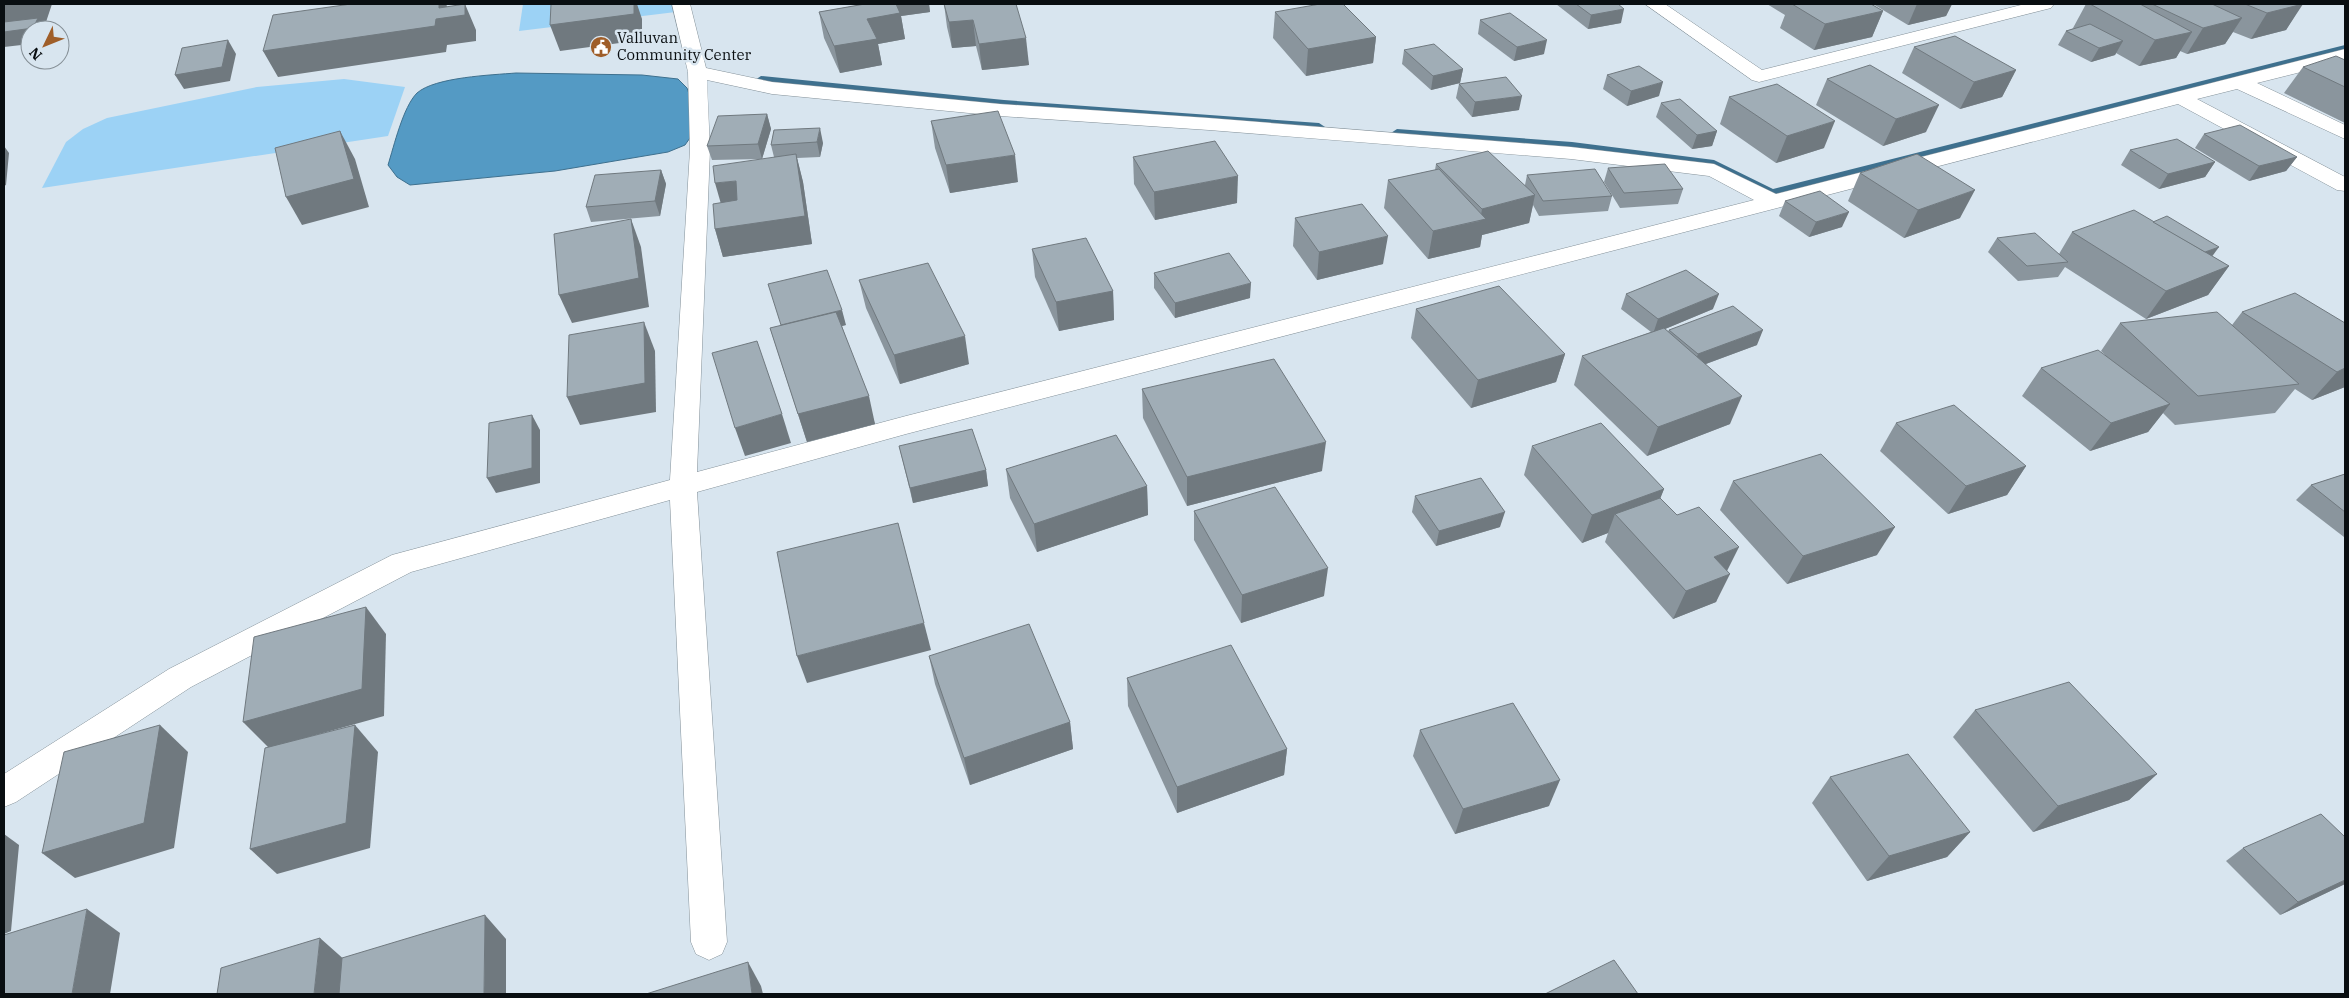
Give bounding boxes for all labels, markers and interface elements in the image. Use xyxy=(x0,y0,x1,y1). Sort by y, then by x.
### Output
north arrow xyxy=(20,20,70,70)
place label: Valluvan Community Center xyxy=(617,28,752,64)
public building icon: Valluvan Community Center xyxy=(589,35,613,59)
text: N xyxy=(25,44,46,64)

